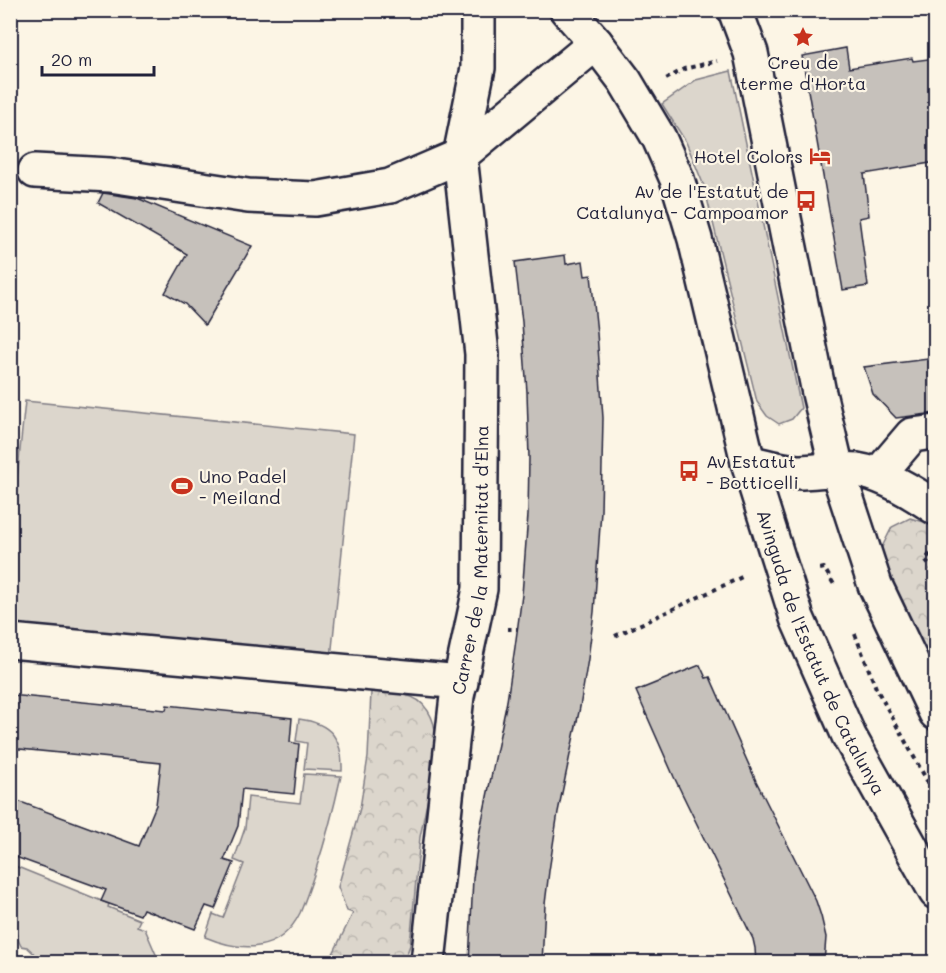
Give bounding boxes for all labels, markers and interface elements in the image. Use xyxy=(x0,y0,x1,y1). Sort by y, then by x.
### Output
place icon: Creu de terme d'Horta xyxy=(791,25,815,49)
scale bar xyxy=(42,39,154,77)
text: 20 m xyxy=(51,47,92,71)
place label: Creu de terme d'Horta xyxy=(740,50,866,95)
place label: Hotel Colors xyxy=(694,144,803,168)
hotel icon: Hotel Colors xyxy=(808,144,832,168)
place label: Av de l'Estatut de Catalunya - Campoamor xyxy=(576,179,789,224)
bus stop icon: Av de l'Estatut de Catalunya - Campoamor xyxy=(794,189,818,213)
street label: Carrer de la Maternitat d'Elna xyxy=(446,425,493,697)
place label: Av Estatut - Botticelli xyxy=(706,449,799,494)
bus stop icon: Av Estatut - Botticelli xyxy=(677,459,701,483)
place label: Uno Padel - Meiland xyxy=(199,464,287,509)
sports icon: Uno Padel - Meiland xyxy=(170,474,194,498)
street label: Avinguda de l'Estatut de Catalunya xyxy=(752,507,891,799)

